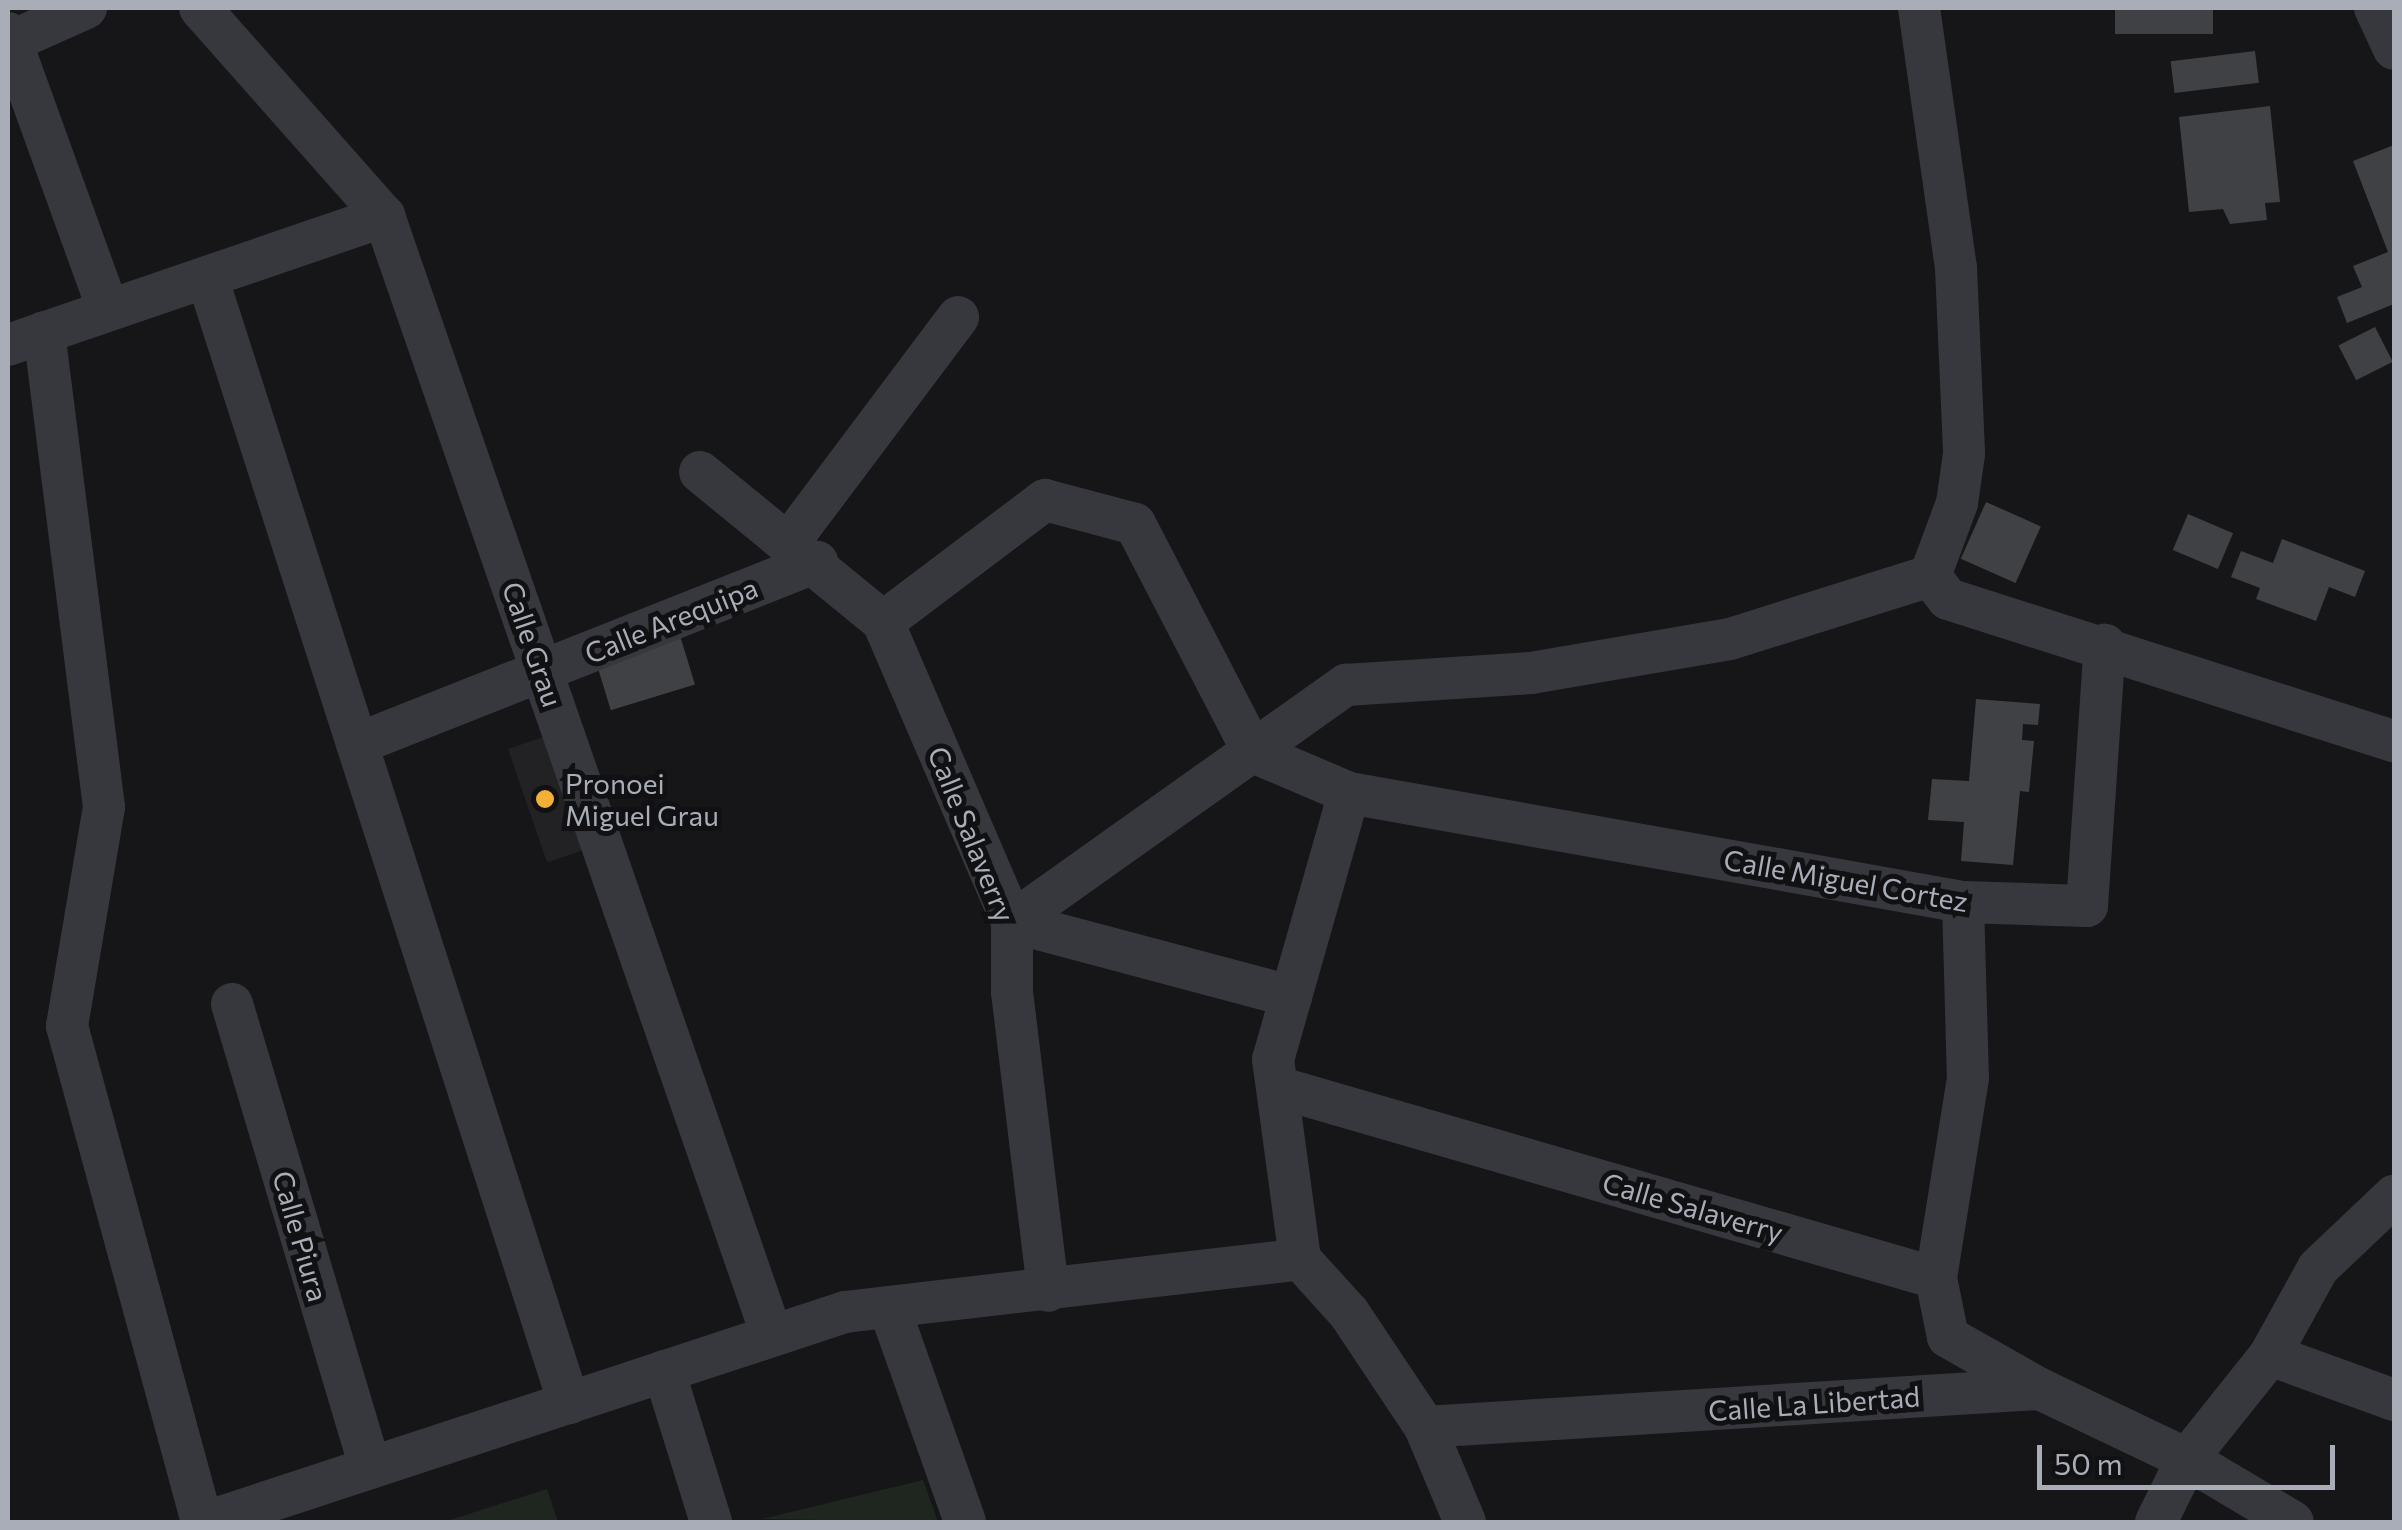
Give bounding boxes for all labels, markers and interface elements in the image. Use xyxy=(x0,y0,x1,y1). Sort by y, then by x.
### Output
street label: Calle Arequipa xyxy=(580,570,762,670)
street label: Calle Grau xyxy=(496,577,570,711)
street label: Calle Salaverry xyxy=(922,741,1022,927)
place label: Pronoei Miguel Grau xyxy=(565,766,719,832)
marker: Pronoei Miguel Grau xyxy=(534,788,556,810)
street label: Calle Miguel Cortez xyxy=(1721,842,1971,918)
street label: Calle Salaverry xyxy=(1599,1165,1787,1249)
street label: Calle Piura xyxy=(266,1167,336,1305)
street label: Calle La Libertad xyxy=(1707,1379,1921,1427)
scale bar xyxy=(2042,1425,2340,1487)
text: 50 m xyxy=(2054,1444,2123,1481)

